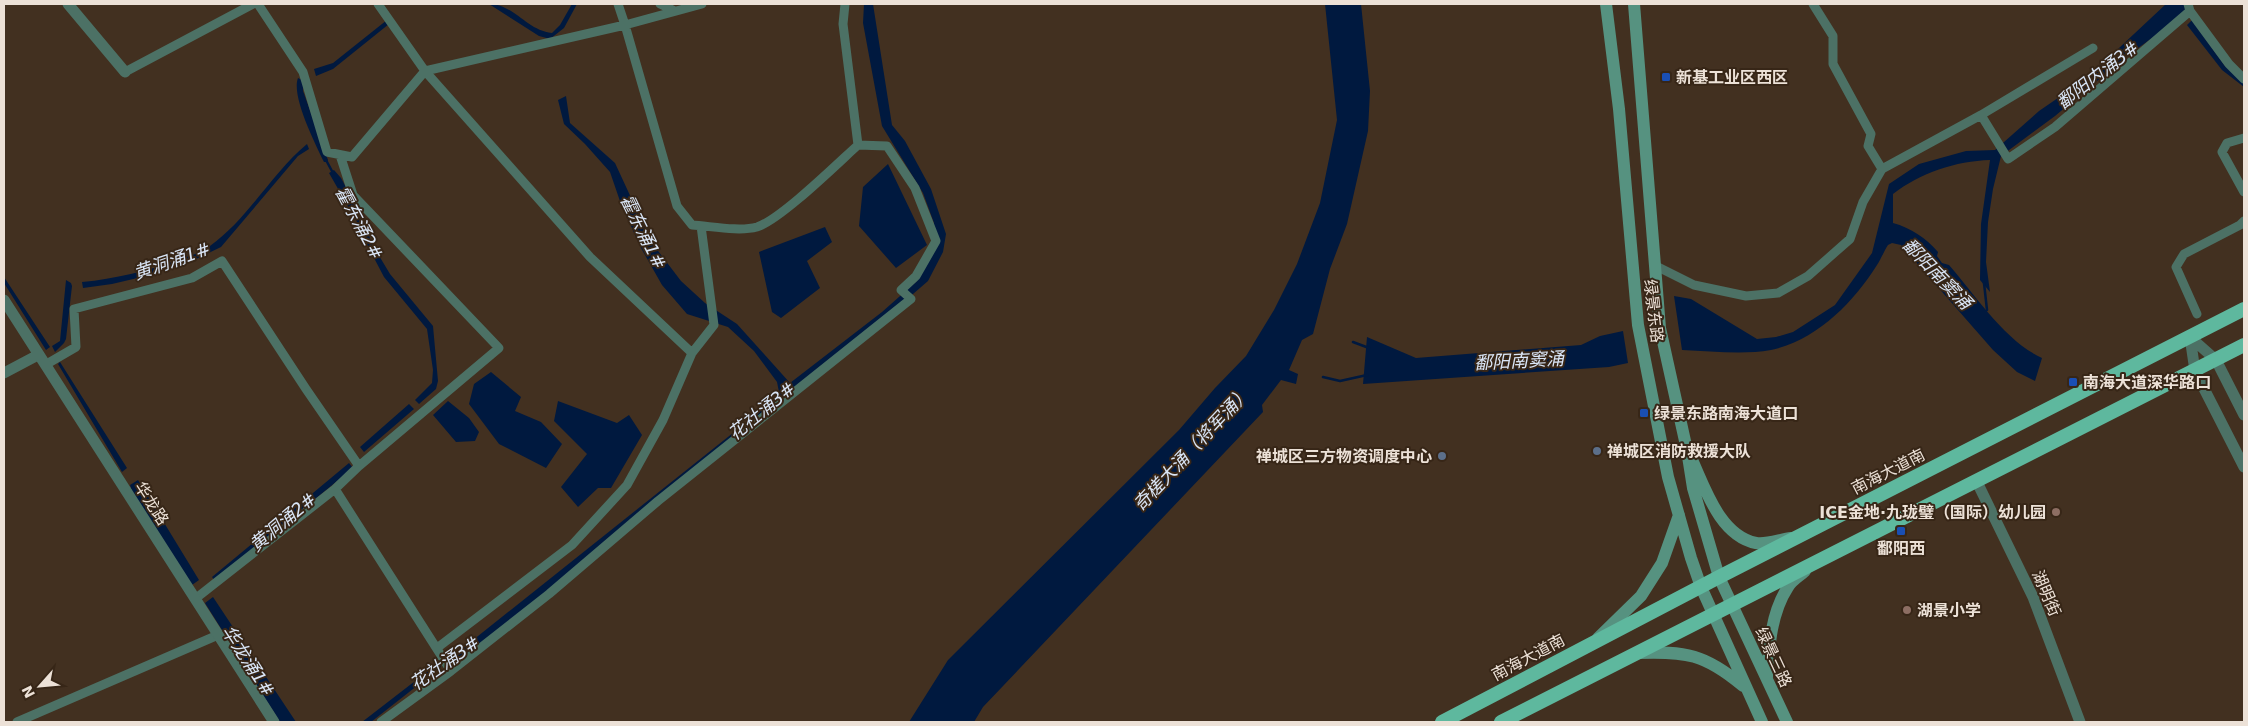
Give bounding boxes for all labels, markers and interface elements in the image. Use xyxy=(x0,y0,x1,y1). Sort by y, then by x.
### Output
water label: 鄱阳内涌3# xyxy=(2052,36,2143,113)
place label: 新基工业区西区 xyxy=(1676,68,1788,87)
marker: 新基工业区西区 xyxy=(1660,71,1672,83)
water label: 霍东涌2# xyxy=(331,182,388,263)
water label: 霍东涌1# xyxy=(616,191,671,273)
water label: 鄱阳南窦涌 xyxy=(1899,234,1978,315)
water label: 黄洞涌1# xyxy=(130,237,213,284)
street label: 绿景东路 xyxy=(1640,278,1667,344)
water label: 鄱阳南窦涌 xyxy=(1473,348,1566,373)
place label: 南海大道深华路口 xyxy=(2083,373,2211,392)
marker: 南海大道深华路口 xyxy=(2067,376,2079,388)
water label: 花社涌3# xyxy=(724,377,800,444)
water label: 奇槎大涌（将军涌） xyxy=(1129,382,1255,515)
place label: 绿景东路南海大道口 xyxy=(1654,404,1798,423)
marker: 绿景东路南海大道口 xyxy=(1638,407,1650,419)
place label: 禅城区消防救援大队 xyxy=(1607,442,1751,461)
marker: 禅城区消防救援大队 xyxy=(1591,445,1603,457)
street label: 南海大道南 xyxy=(1848,445,1928,498)
place label: 禅城区三方物资调度中心 xyxy=(1256,447,1432,466)
marker: 禅城区三方物资调度中心 xyxy=(1436,450,1448,462)
street label: 华龙路 xyxy=(131,478,173,529)
water label: 黄洞涌2# xyxy=(245,488,320,556)
place label: ICE金地·九珑璧（国际）幼儿园 xyxy=(1819,503,2046,522)
marker: ICE金地·九珑璧（国际）幼儿园 xyxy=(2050,506,2062,518)
marker: 鄱阳西 xyxy=(1895,525,1907,537)
place label: 鄱阳西 xyxy=(1877,539,1925,558)
street label: 湖明街 xyxy=(2028,567,2065,619)
place label: 湖景小学 xyxy=(1917,601,1981,620)
marker: 湖景小学 xyxy=(1901,604,1913,616)
water label: 华龙涌1# xyxy=(218,621,279,700)
street label: 绿景三路 xyxy=(1751,624,1796,690)
street label: 南海大道南 xyxy=(1488,630,1568,685)
water label: 花社涌3# xyxy=(406,631,484,694)
north arrow xyxy=(15,661,65,711)
text: N xyxy=(19,683,38,701)

